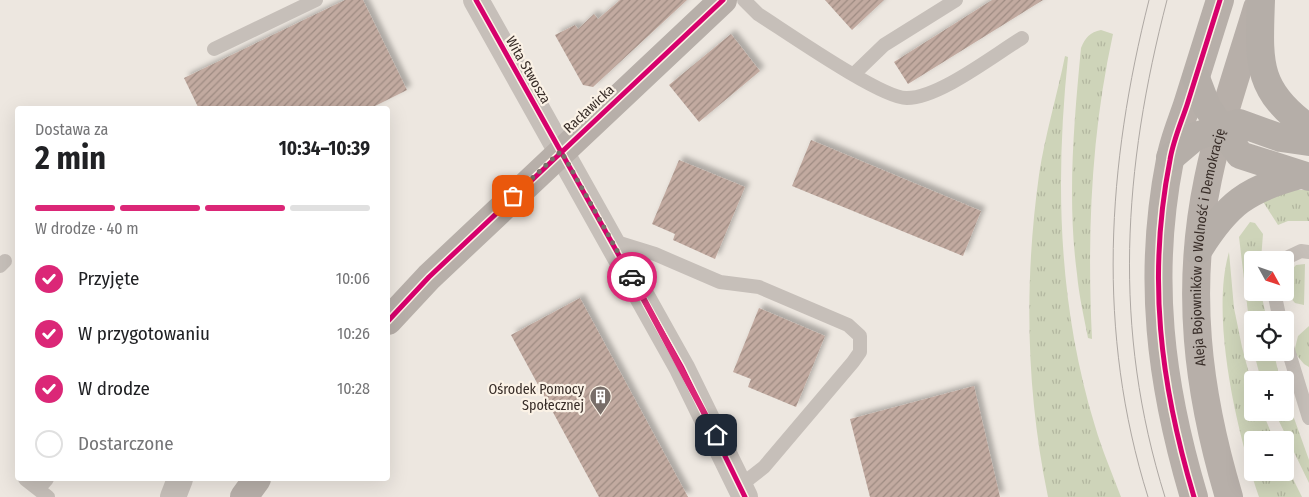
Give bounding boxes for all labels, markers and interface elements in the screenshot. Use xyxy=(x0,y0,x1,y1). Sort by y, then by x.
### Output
street label: Wita Stwosza xyxy=(502,33,554,107)
street label: Racławicka xyxy=(560,81,618,137)
text: Dostawa za xyxy=(35,120,108,139)
street label: Aleja Bojowników o Wolność i Demokrację xyxy=(1188,126,1229,367)
text: 10:34–10:39 xyxy=(279,137,370,160)
text: 2 min xyxy=(35,139,106,177)
pin xyxy=(492,175,534,217)
icon: bag xyxy=(499,182,527,210)
text: W drodze · 40 m xyxy=(35,219,139,238)
north arrow xyxy=(1244,251,1294,301)
map controls xyxy=(1244,251,1294,481)
courier xyxy=(607,252,657,302)
icon: car xyxy=(618,263,646,291)
icon: check xyxy=(35,265,63,293)
text: Przyjęte xyxy=(78,267,139,290)
text: 10:06 xyxy=(336,269,370,288)
button: locate xyxy=(1244,311,1294,361)
icon: check xyxy=(35,320,63,348)
text: W przygotowaniu xyxy=(78,322,210,345)
text: 10:26 xyxy=(337,324,370,343)
button: + xyxy=(1244,371,1294,421)
icon: check xyxy=(35,375,63,403)
text: W drodze xyxy=(78,377,150,400)
text: 10:28 xyxy=(337,379,370,398)
place label: Ośrodek Pomocy Społecznej xyxy=(489,381,585,414)
building icon: Ośrodek Pomocy Społecznej xyxy=(588,385,612,416)
pin xyxy=(695,414,737,456)
icon: home xyxy=(702,421,730,449)
button: − xyxy=(1244,431,1294,481)
text: Dostarczone xyxy=(78,432,174,455)

